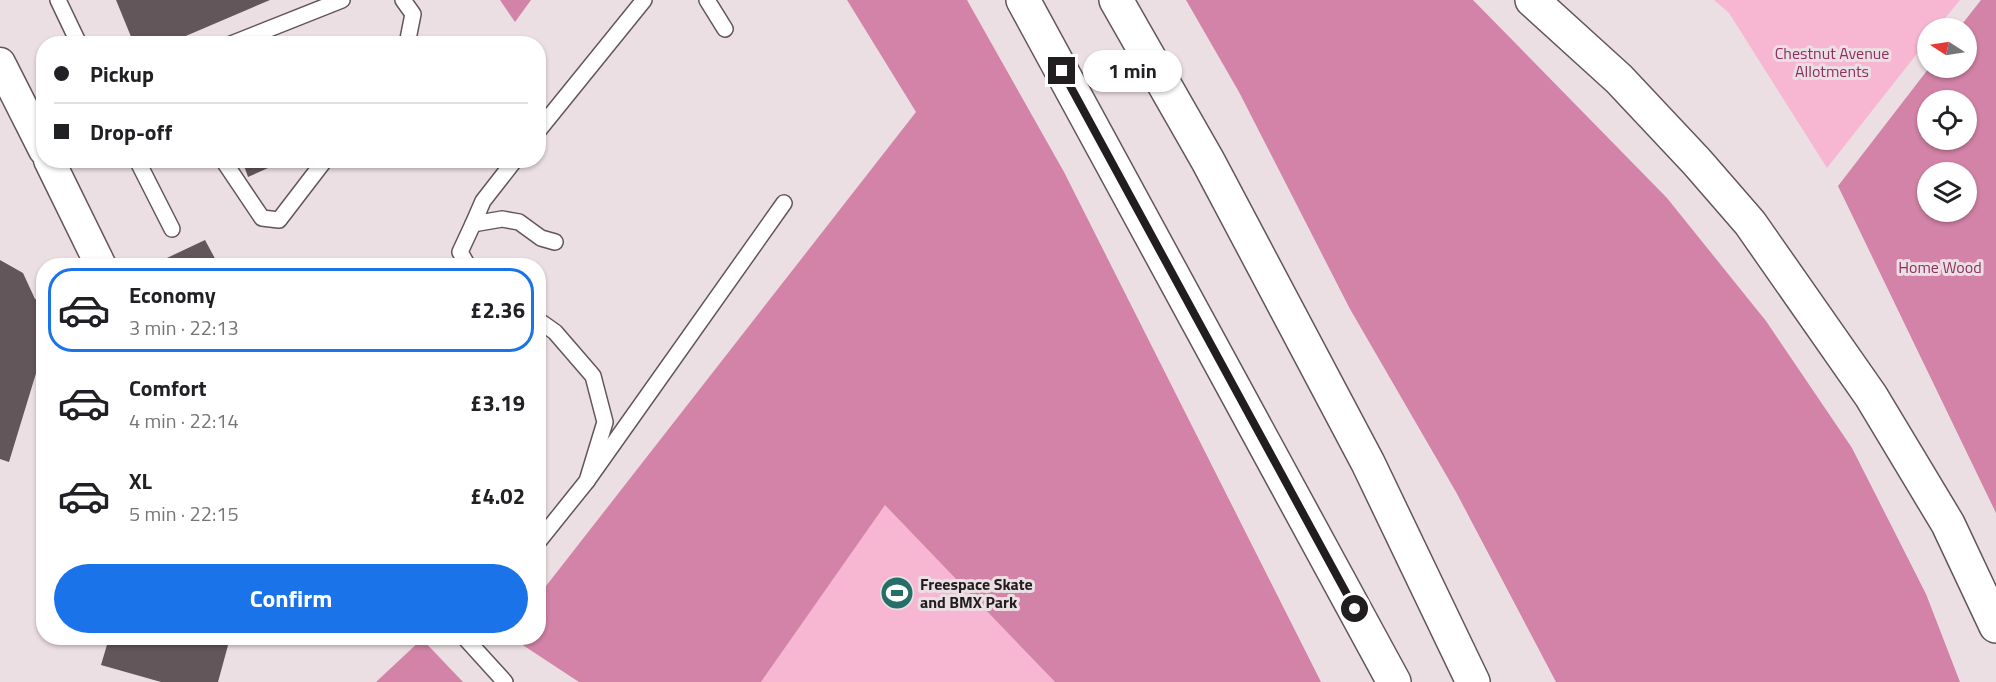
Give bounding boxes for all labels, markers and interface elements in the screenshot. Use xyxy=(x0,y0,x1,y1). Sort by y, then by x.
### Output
north arrow xyxy=(1917,18,1977,78)
map controls xyxy=(1917,18,1977,222)
park label: Chestnut Avenue Allotments xyxy=(1775,41,1889,83)
callout: 1 min xyxy=(1083,50,1182,92)
text: 1 min xyxy=(1108,55,1157,86)
text: Pickup xyxy=(90,57,154,91)
route end xyxy=(1048,57,1075,84)
button: locate xyxy=(1917,90,1977,150)
text: Drop-off xyxy=(90,115,172,149)
button: layers xyxy=(1917,162,1977,222)
park label: Home Wood xyxy=(1898,255,1982,279)
text: Economy xyxy=(129,278,216,312)
icon: car xyxy=(57,283,111,337)
text: £2.36 xyxy=(470,293,525,327)
text: 3 min · 22:13 xyxy=(129,312,239,343)
text: Comfort xyxy=(129,371,207,405)
icon: car xyxy=(57,376,111,430)
text: £3.19 xyxy=(470,386,525,420)
text: 4 min · 22:14 xyxy=(129,405,239,436)
text: XL xyxy=(129,464,152,498)
icon: car xyxy=(57,469,111,523)
text: £4.02 xyxy=(470,479,525,513)
text: 5 min · 22:15 xyxy=(129,498,239,529)
button: Confirm xyxy=(54,564,528,633)
place label: Freespace Skate and BMX Park xyxy=(920,572,1033,614)
sports icon: Freespace Skate and BMX Park xyxy=(879,575,915,611)
route start xyxy=(1341,595,1368,622)

